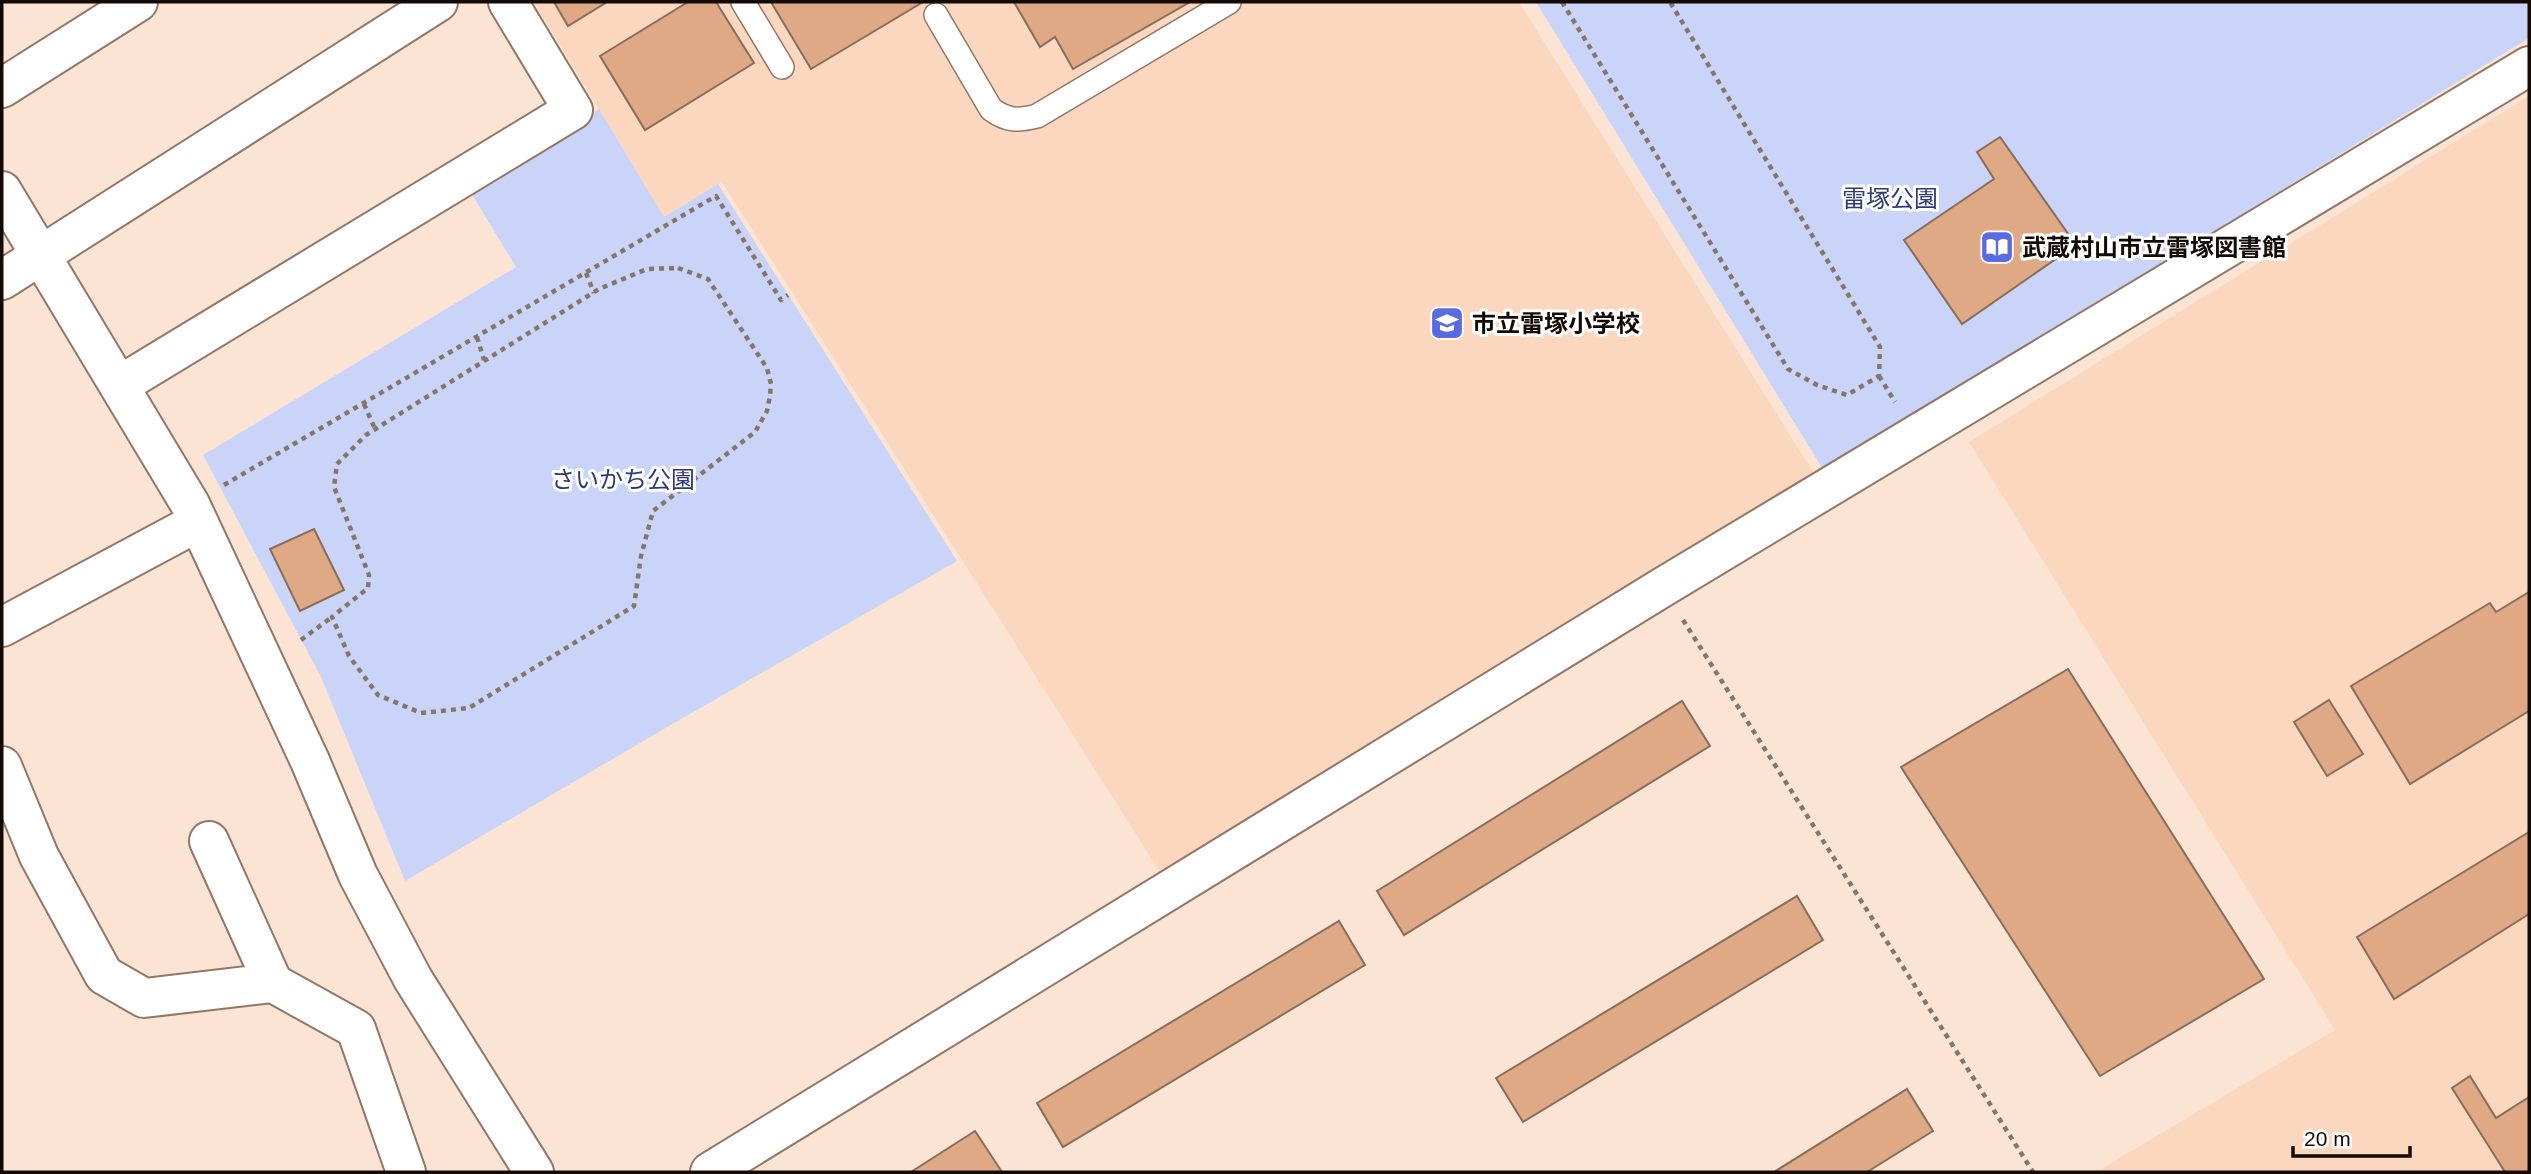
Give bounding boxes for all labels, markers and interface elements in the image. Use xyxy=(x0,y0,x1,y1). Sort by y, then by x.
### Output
park label: 雷塚公園 xyxy=(1842,185,1938,212)
library icon: 武蔵村山市立雷塚図書館 xyxy=(1978,228,2016,266)
place label: 武蔵村山市立雷塚図書館 xyxy=(2022,234,2286,261)
school or university icon: 市立雷塚小学校 xyxy=(1428,304,1466,342)
place label: 市立雷塚小学校 xyxy=(1472,310,1640,337)
park label: さいかち公園 xyxy=(551,466,695,493)
scale bar xyxy=(2293,1114,2410,1158)
text: 20 m xyxy=(2304,1127,2351,1150)

